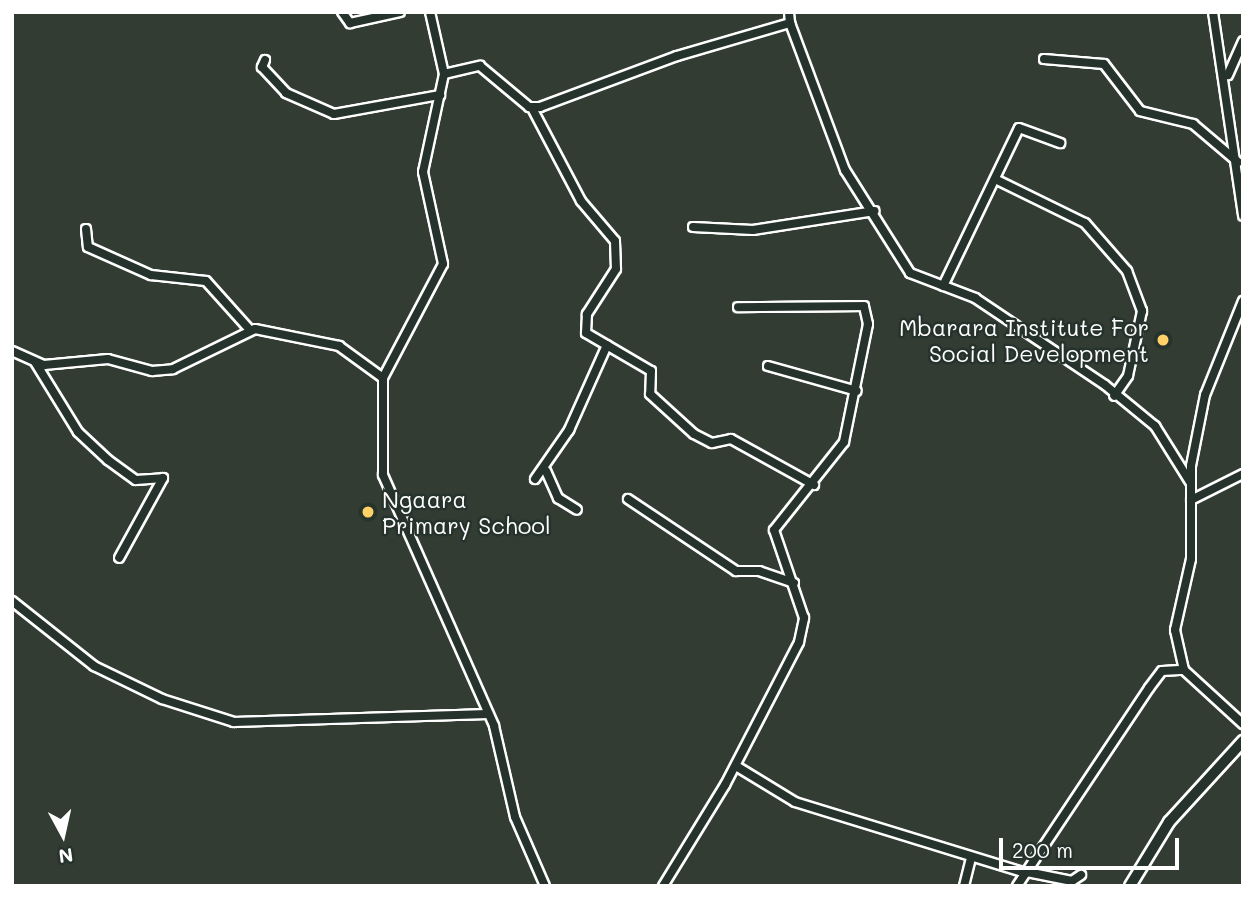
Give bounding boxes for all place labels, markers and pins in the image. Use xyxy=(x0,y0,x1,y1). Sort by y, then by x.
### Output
place label: Mbarara Institute For Social Development xyxy=(899,313,1149,367)
marker: Mbarara Institute For Social Development xyxy=(1155,332,1171,348)
place label: Ngaara Primary School xyxy=(382,485,551,539)
marker: Ngaara Primary School xyxy=(360,504,376,520)

